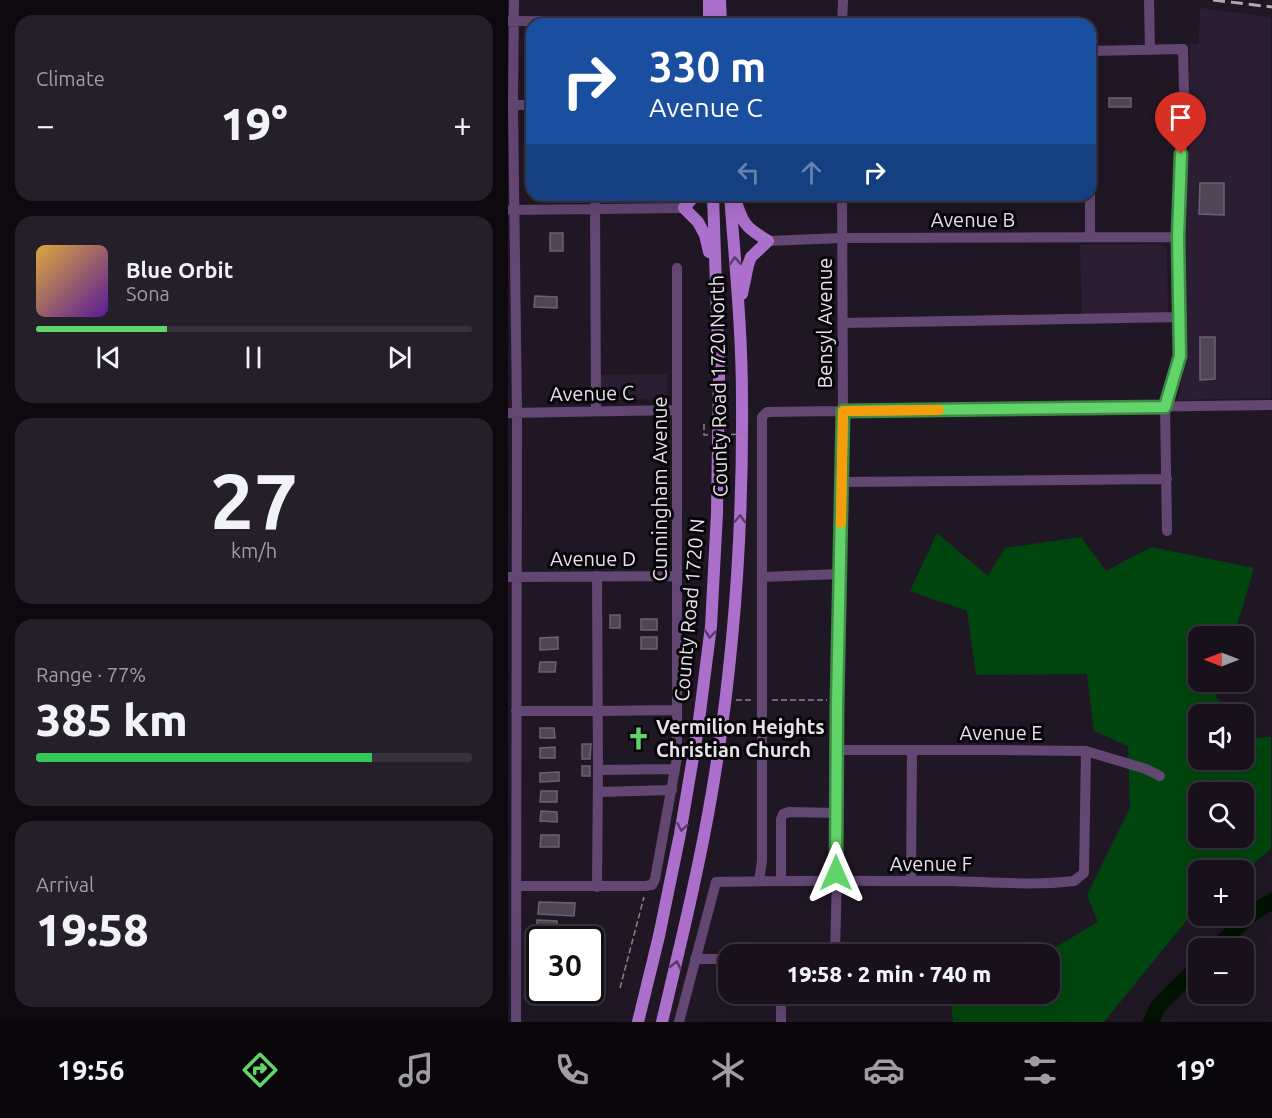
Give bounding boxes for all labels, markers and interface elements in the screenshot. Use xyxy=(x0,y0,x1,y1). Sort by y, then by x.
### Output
icon: right xyxy=(550,42,628,120)
text: 330 m xyxy=(649,43,766,90)
text: Climate xyxy=(36,67,105,90)
text: Avenue C xyxy=(649,92,763,122)
pin xyxy=(1155,92,1206,154)
text: 19° xyxy=(220,98,288,149)
icon: arrive xyxy=(1164,101,1197,134)
text: − xyxy=(36,106,55,143)
text: + xyxy=(453,106,472,143)
icon: left xyxy=(732,156,765,189)
icon: ahead xyxy=(795,156,828,189)
icon: right xyxy=(858,156,891,189)
street label: Avenue B xyxy=(931,208,1015,231)
one-way arrow xyxy=(729,256,742,265)
text: Blue Orbit xyxy=(126,257,233,282)
street label: Bensyl Avenue xyxy=(813,258,836,388)
street label: County Road 1720 North xyxy=(705,275,731,497)
text: Sona xyxy=(126,282,170,305)
icon: previous xyxy=(92,341,125,374)
icon: pause xyxy=(237,341,270,374)
icon: next xyxy=(383,341,416,374)
street label: Avenue C xyxy=(550,381,634,405)
street label: Cunningham Avenue xyxy=(648,396,671,582)
text: 27 xyxy=(210,456,298,544)
one-way arrow xyxy=(734,514,747,523)
street label: County Road 1720 N xyxy=(670,518,708,702)
text: km/h xyxy=(231,539,277,562)
street label: Avenue D xyxy=(550,547,636,570)
north arrow xyxy=(1188,626,1254,692)
map controls xyxy=(1188,626,1254,1004)
one-way arrow xyxy=(704,630,717,639)
text: Range · 77% xyxy=(36,663,146,686)
text: 385 km xyxy=(36,694,188,745)
button: sound xyxy=(1188,704,1254,770)
place label: Vermilion Heights Christian Church xyxy=(656,715,825,761)
street label: Avenue E xyxy=(959,721,1043,744)
church icon: Vermilion Heights Christian Church xyxy=(625,725,651,751)
button: search xyxy=(1188,782,1254,848)
one-way arrow xyxy=(676,823,688,832)
position arrow xyxy=(804,841,868,905)
street label: Avenue F xyxy=(890,852,972,875)
button: + xyxy=(1188,860,1254,926)
text: Arrival xyxy=(36,873,94,896)
text: 19:58 xyxy=(36,904,149,955)
speed limit sign: 30 xyxy=(526,926,604,1004)
button: − xyxy=(1188,938,1254,1004)
one-way arrow xyxy=(668,960,681,970)
text: 19:58 · 2 min · 740 m xyxy=(787,961,991,986)
icon: directions xyxy=(239,1049,281,1091)
icon: music xyxy=(395,1049,437,1091)
icon: phone xyxy=(551,1049,593,1091)
icon: climate xyxy=(707,1049,749,1091)
icon: car xyxy=(863,1049,905,1091)
icon: filters xyxy=(1019,1049,1061,1091)
text: 19:56 xyxy=(57,1055,125,1085)
text: 19° xyxy=(1175,1055,1215,1085)

